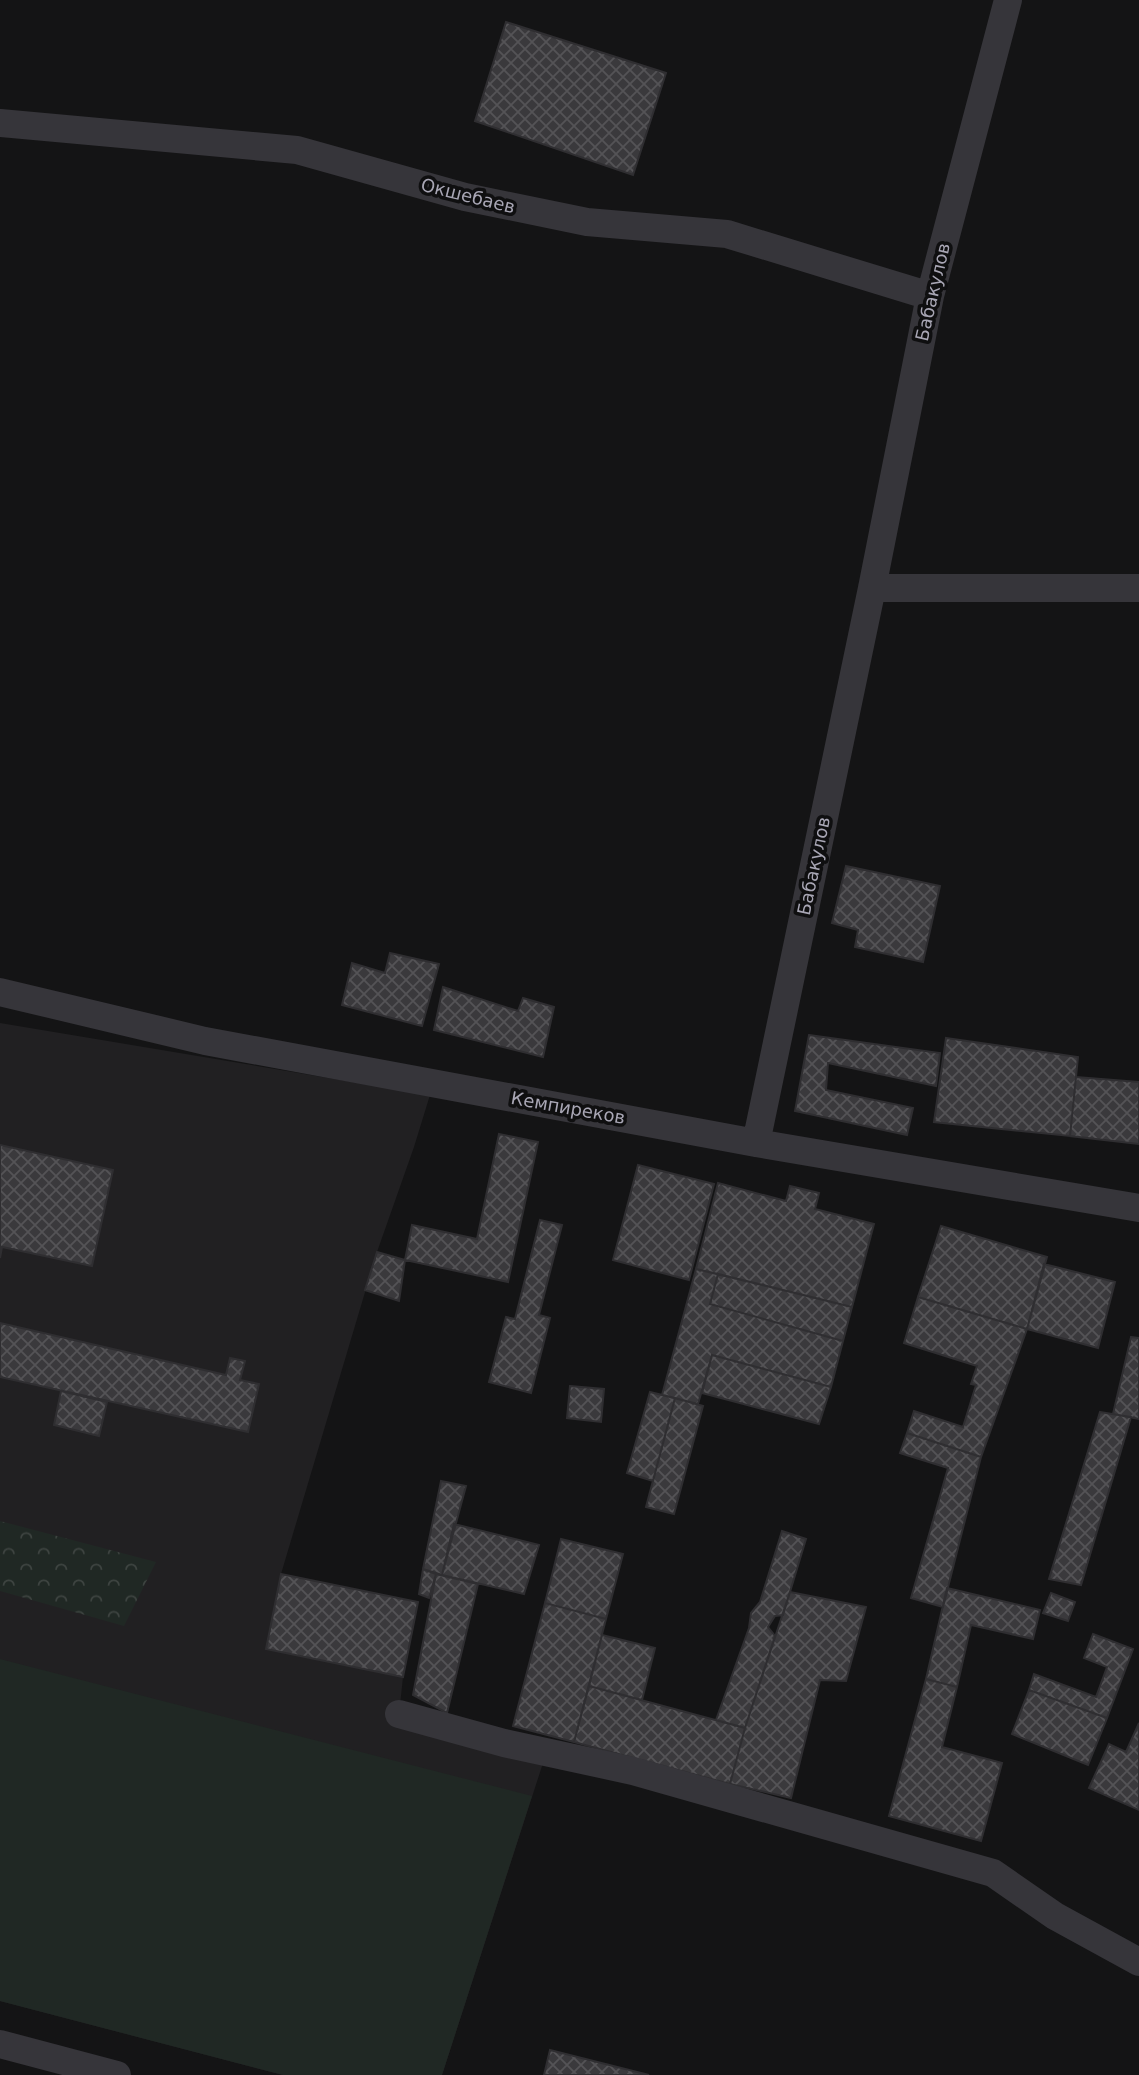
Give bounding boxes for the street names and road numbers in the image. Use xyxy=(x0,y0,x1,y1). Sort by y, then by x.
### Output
street label: Окшебаев xyxy=(419,174,517,217)
street label: Бабакулов xyxy=(911,241,954,343)
street label: Бабакулов xyxy=(793,815,834,917)
street label: Кемпиреков xyxy=(509,1087,627,1128)

